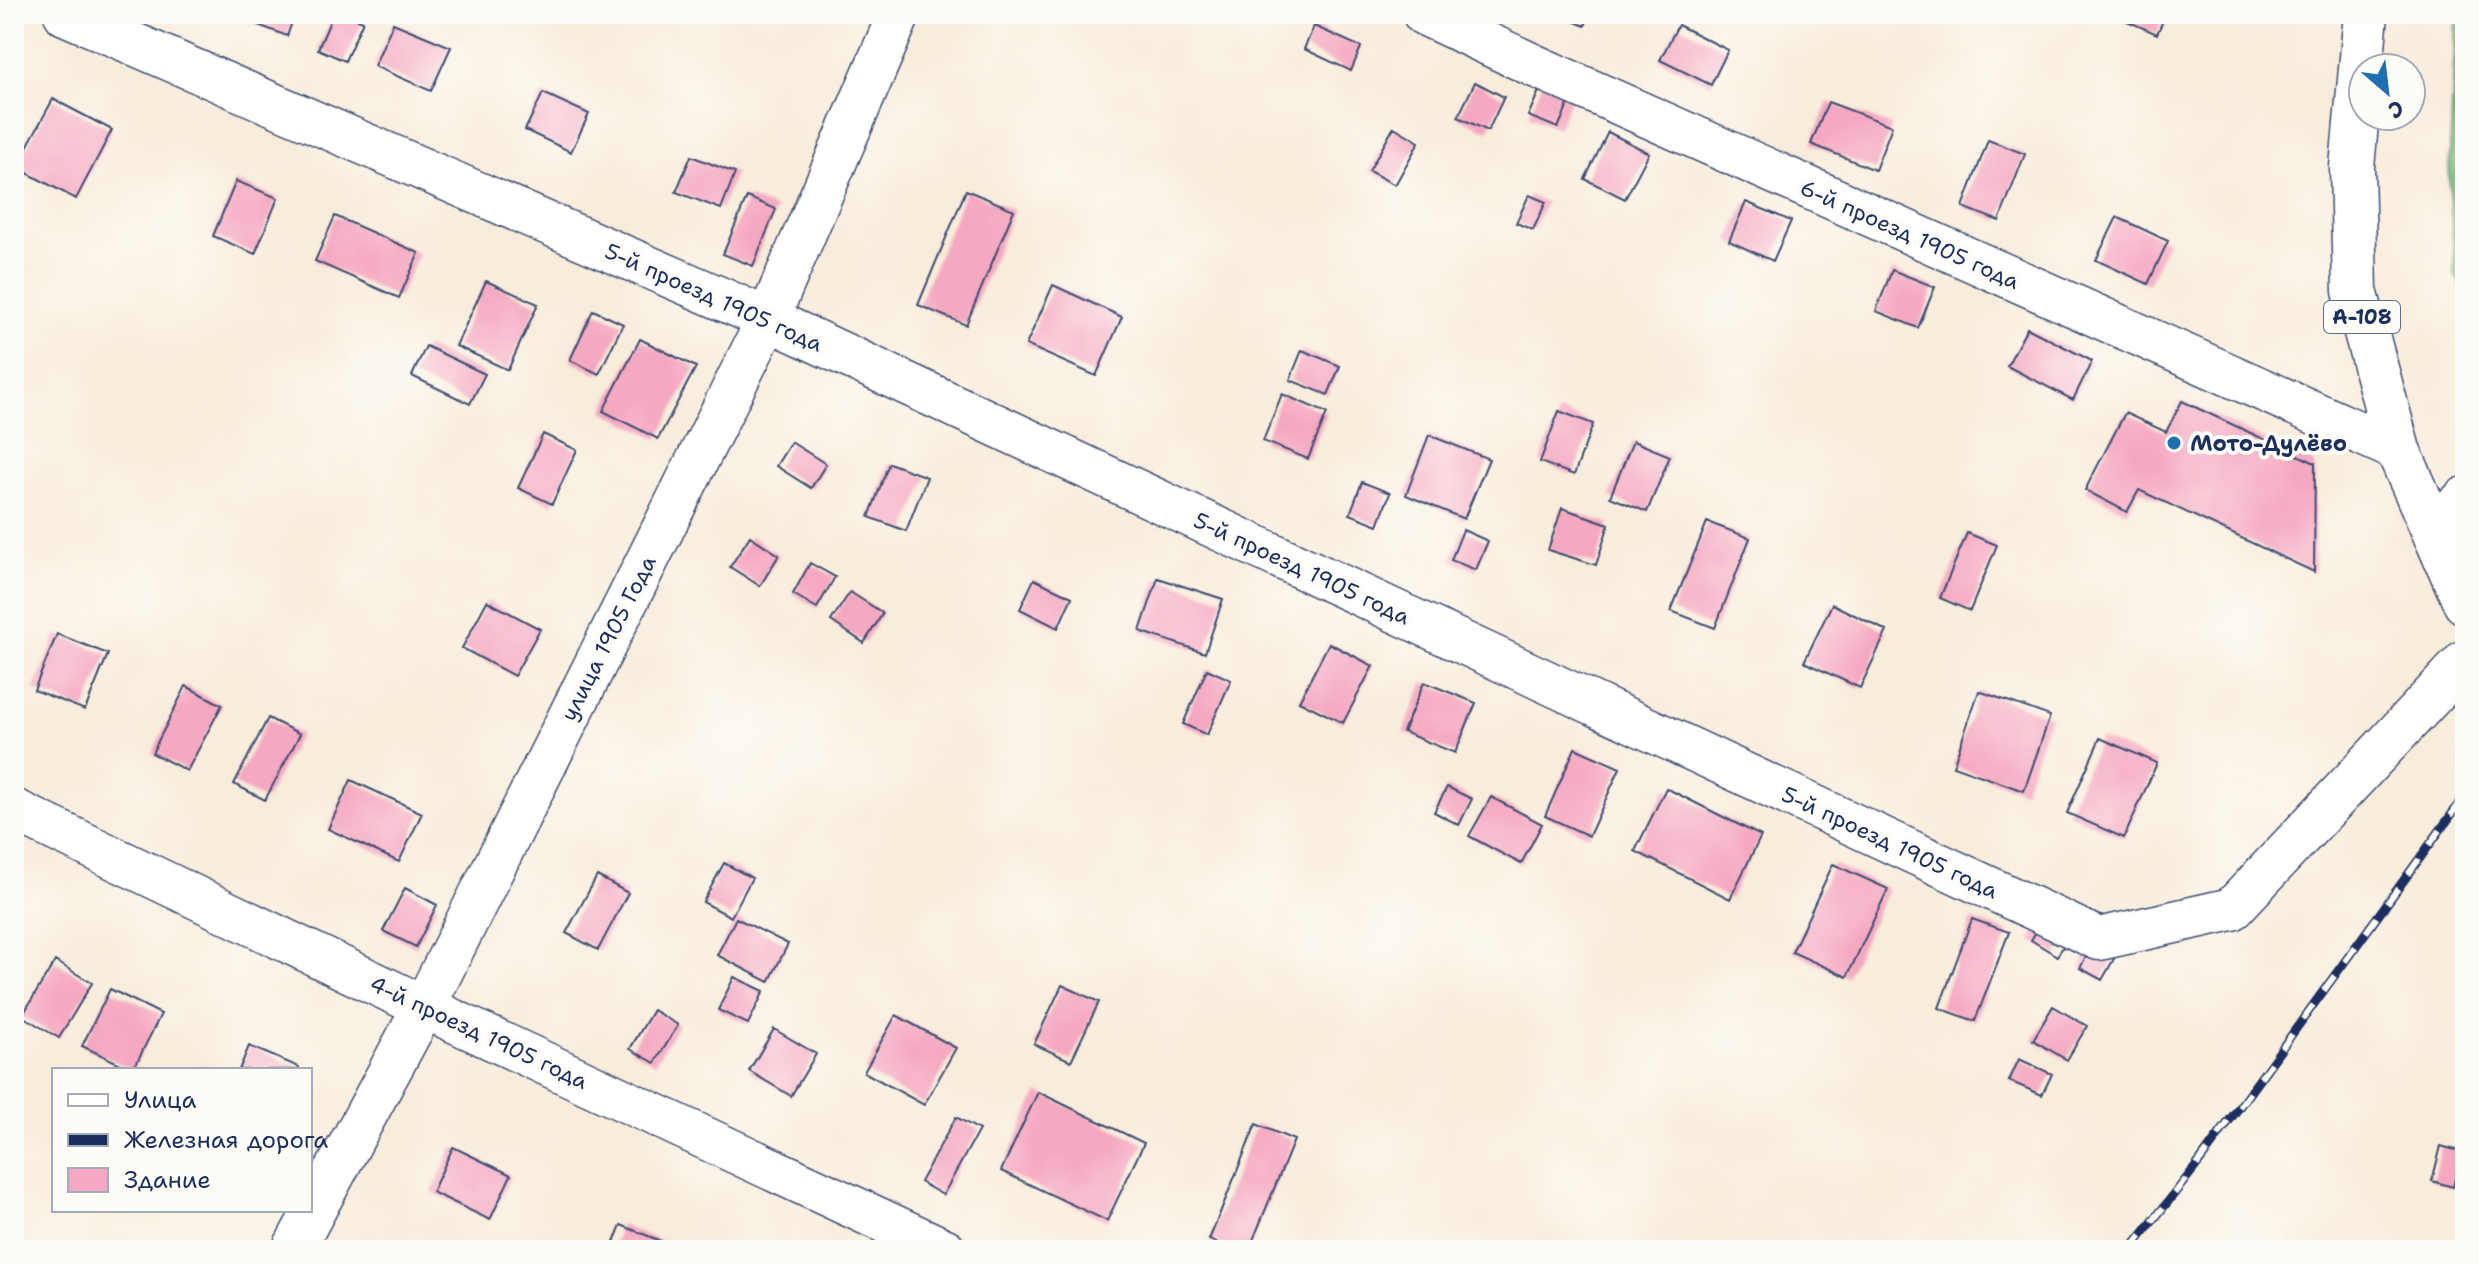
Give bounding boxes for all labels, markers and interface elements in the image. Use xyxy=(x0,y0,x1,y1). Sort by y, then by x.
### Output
north arrow xyxy=(2347,52,2427,132)
text: С xyxy=(2383,93,2409,125)
street label: 6-й проезд 1905 года xyxy=(1796,173,2024,296)
street label: 5-й проезд 1905 года xyxy=(600,236,828,359)
road number: А-108 xyxy=(2324,301,2400,333)
place label: Мото-Дулёво xyxy=(2190,429,2347,458)
marker: Мото-Дулёво xyxy=(2165,434,2183,452)
street label: 5-й проезд 1905 года xyxy=(1189,506,1415,631)
street label: улица 1905 Года xyxy=(554,550,663,726)
street label: 5-й проезд 1905 года xyxy=(1777,780,2003,905)
street label: 4-й проезд 1905 года xyxy=(365,969,593,1096)
legend xyxy=(52,1068,312,1212)
text: Улица xyxy=(124,1084,197,1116)
text: Железная дорога xyxy=(124,1124,328,1156)
text: Здание xyxy=(124,1164,211,1196)

